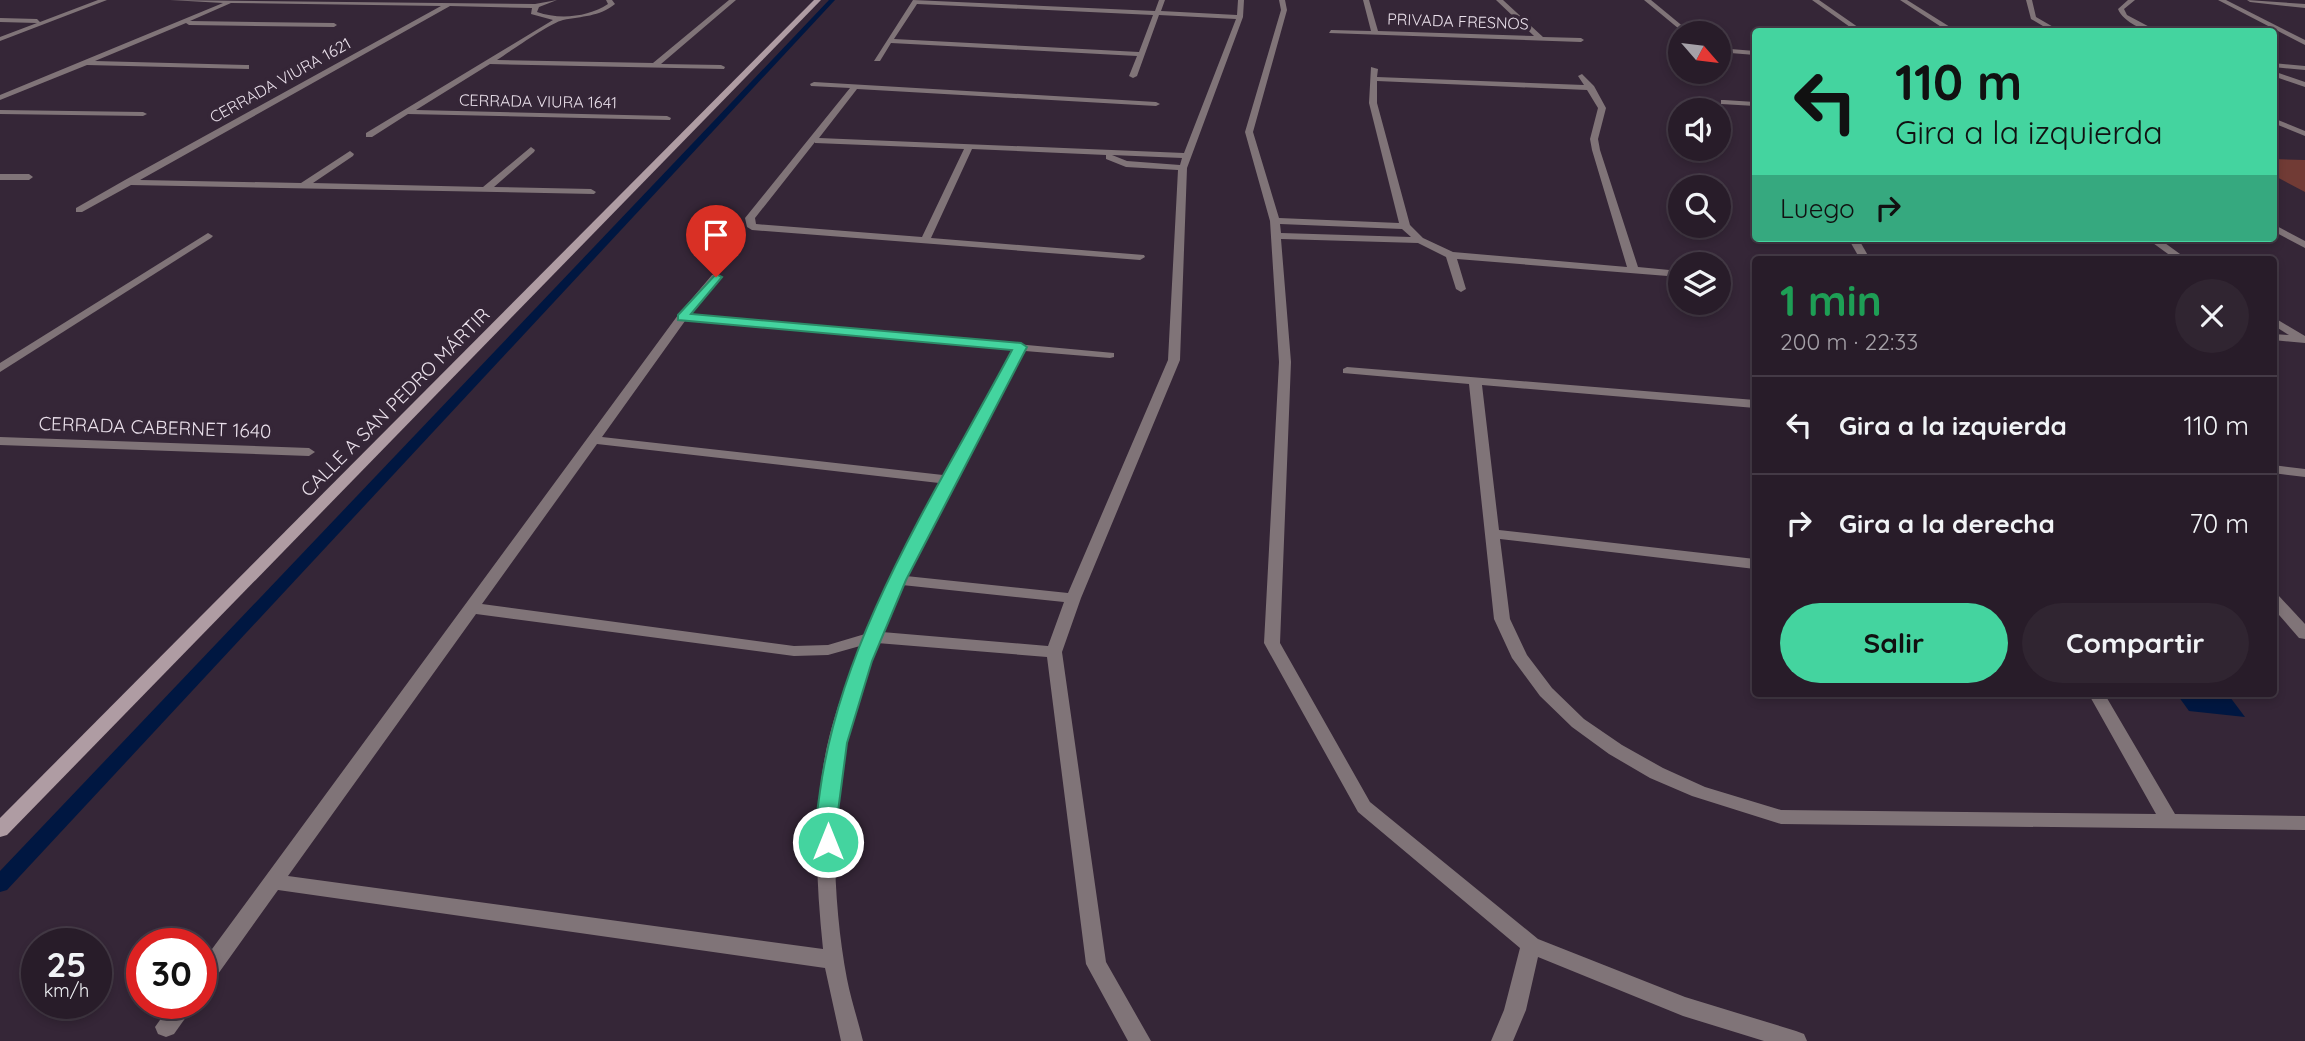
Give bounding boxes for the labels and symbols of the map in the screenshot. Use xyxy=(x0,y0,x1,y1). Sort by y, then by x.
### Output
street label: PRIVADA FRESNOS xyxy=(1387,9,1529,33)
north arrow xyxy=(1668,21,1731,84)
street label: CERRADA VIURA 1621 xyxy=(206,33,354,127)
street label: CERRADA VIURA 1641 xyxy=(459,90,617,112)
pin xyxy=(686,205,746,277)
street label: CALLE A SAN PEDRO MÁRTIR xyxy=(295,302,495,502)
street label: CERRADA CABERNET 1640 xyxy=(38,411,272,443)
position arrow xyxy=(791,805,865,879)
speed limit sign: 30 xyxy=(126,928,217,1019)

